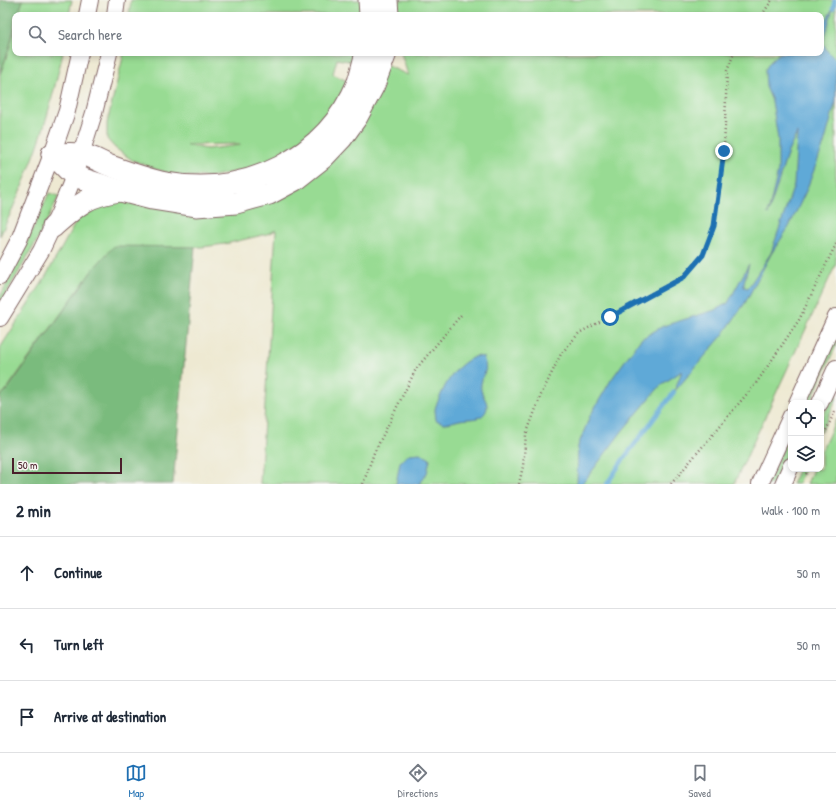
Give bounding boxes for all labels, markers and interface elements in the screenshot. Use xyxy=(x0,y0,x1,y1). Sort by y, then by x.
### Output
search box xyxy=(12,12,824,56)
icon: search xyxy=(26,23,48,45)
text: Search here xyxy=(58,24,122,45)
route end xyxy=(715,142,733,160)
route start xyxy=(601,308,619,326)
map controls xyxy=(788,400,824,472)
button: locate xyxy=(788,400,824,436)
button: layers xyxy=(788,436,824,472)
scale bar xyxy=(12,456,122,475)
text: 50 m xyxy=(18,458,38,472)
text: 2 min xyxy=(16,499,51,522)
text: Walk · 100 m xyxy=(761,501,820,519)
icon: ahead xyxy=(16,562,38,584)
text: Continue xyxy=(54,562,102,583)
text: 50 m xyxy=(797,564,820,582)
icon: left xyxy=(16,634,38,656)
text: Turn left xyxy=(54,634,104,655)
text: 50 m xyxy=(797,636,820,654)
icon: arrive xyxy=(16,706,38,728)
text: Arrive at destination xyxy=(54,706,166,727)
tab: Map xyxy=(125,762,147,800)
tab: Directions xyxy=(398,762,438,800)
tab: Saved xyxy=(688,762,711,800)

